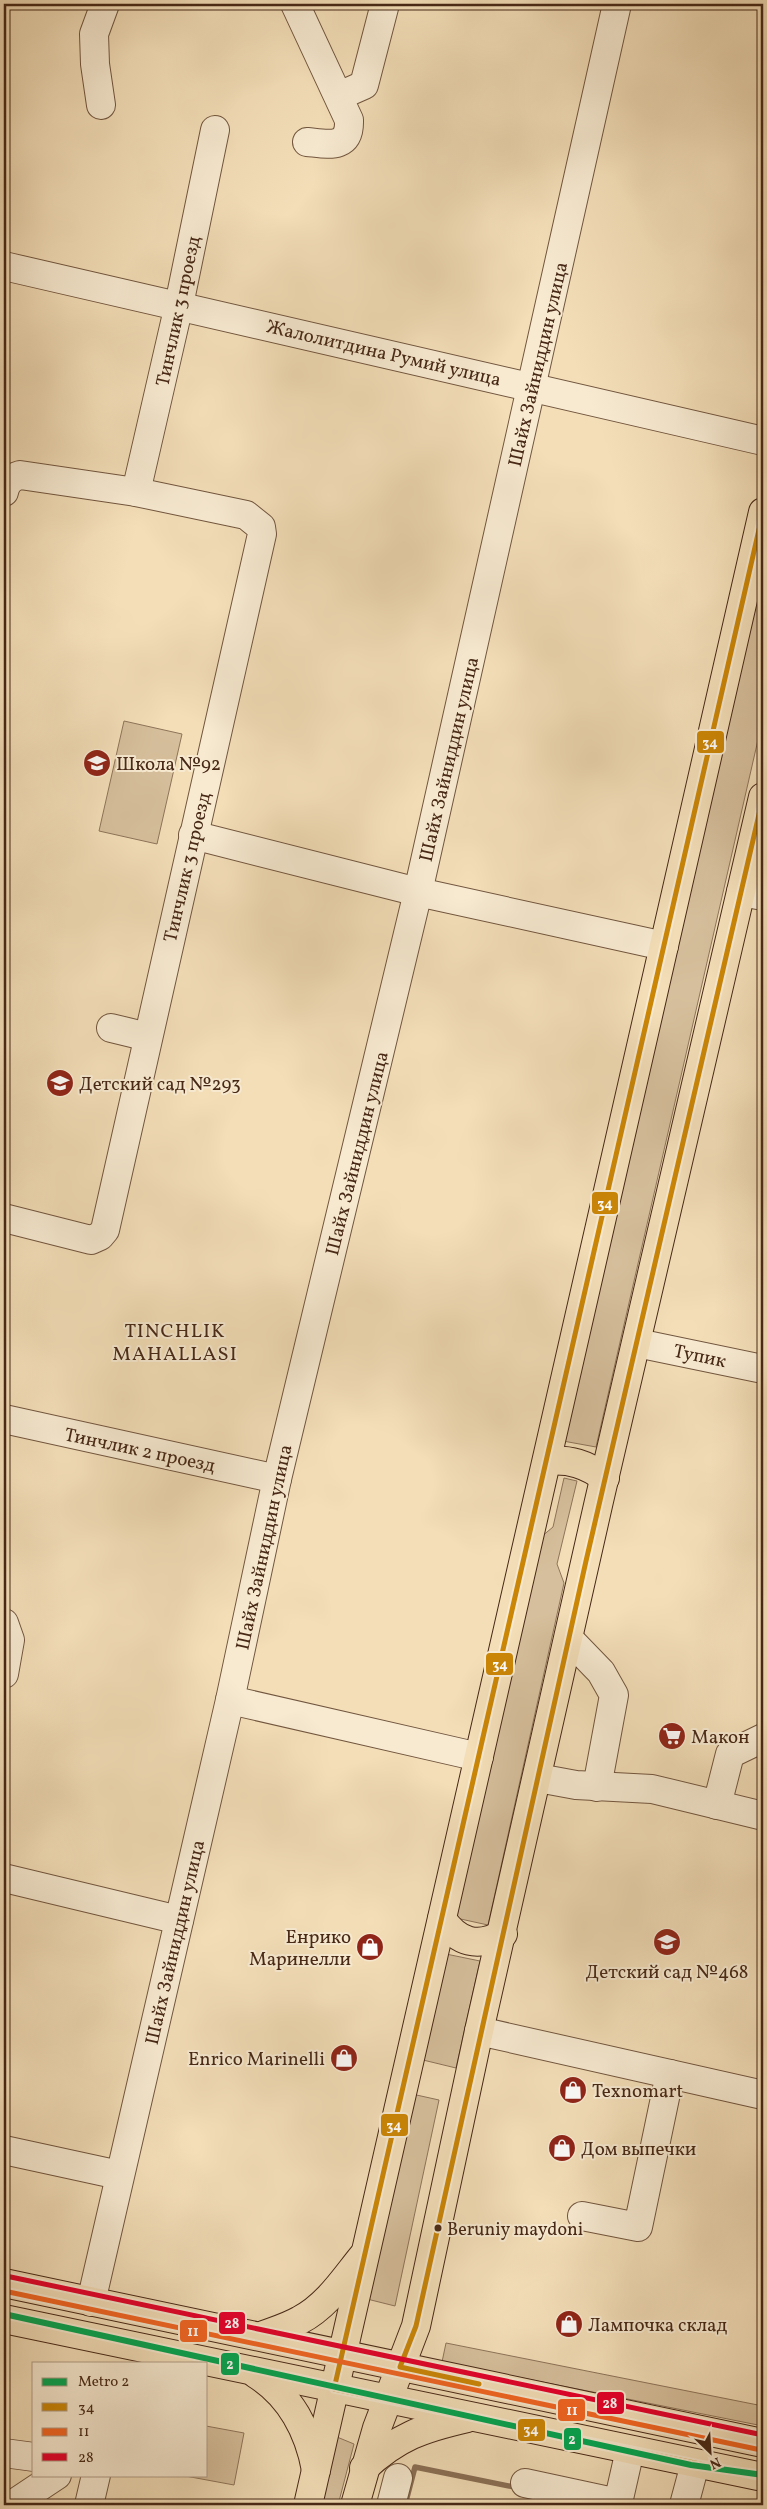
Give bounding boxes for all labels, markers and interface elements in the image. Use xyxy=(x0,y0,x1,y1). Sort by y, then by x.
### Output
street label: Тинчлик 3 проезд xyxy=(150,234,208,389)
street label: Шайх Зайниддин улица xyxy=(503,259,575,470)
street label: Жалолитдина Румий улица xyxy=(264,314,503,394)
street label: Шайх Зайниддин улица xyxy=(414,654,486,865)
line badge: 34 xyxy=(696,730,725,754)
text: 34 xyxy=(702,734,718,753)
school or university icon: Школа №92 xyxy=(82,748,112,778)
place label: Школа №92 xyxy=(116,752,221,778)
street label: Тинчлик 3 проезд xyxy=(158,790,218,945)
street label: Шайх Зайниддин улица xyxy=(320,1049,396,1258)
school or university icon: Детский сад №293 xyxy=(45,1068,75,1098)
place label: Детский сад №293 xyxy=(79,1072,241,1098)
line badge: 34 xyxy=(591,1191,619,1215)
text: 34 xyxy=(597,1195,613,1214)
district label: TINCHLIK MAHALLASI xyxy=(112,1318,238,1369)
street label: Тупик xyxy=(671,1339,728,1375)
street label: Тинчлик 2 проезд xyxy=(62,1422,218,1480)
street label: Шайх Зайниддин улица xyxy=(230,1442,299,1653)
line badge: 34 xyxy=(485,1652,514,1676)
text: 34 xyxy=(492,1656,508,1675)
supermarket icon: Макон xyxy=(657,1721,687,1751)
place label: Макон xyxy=(691,1725,750,1751)
street label: Шайх Зайниддин улица xyxy=(140,1837,212,2048)
place label: Енрико Маринелли xyxy=(249,1925,351,1973)
school or university icon: Детский сад №468 xyxy=(652,1927,682,1957)
shop icon: Енрико Маринелли xyxy=(355,1932,385,1962)
place label: Детский сад №468 xyxy=(586,1960,748,1986)
shop icon: Enrico Marinelli xyxy=(329,2043,359,2073)
place label: Enrico Marinelli xyxy=(188,2047,325,2073)
shop icon: Texnomart xyxy=(558,2075,588,2105)
place label: Texnomart xyxy=(592,2079,683,2105)
line badge: 34 xyxy=(380,2113,409,2137)
text: 34 xyxy=(386,2117,402,2136)
shop icon: Дом выпечки xyxy=(547,2133,577,2163)
place label: Дом выпечки xyxy=(581,2137,696,2163)
place label: Beruniy maydoni xyxy=(447,2218,583,2243)
marker: Beruniy maydoni xyxy=(433,2223,443,2233)
shop icon: Лампочка склад xyxy=(554,2309,584,2339)
line badge: 28 xyxy=(218,2311,246,2335)
place label: Лампочка склад xyxy=(588,2313,728,2339)
text: 28 xyxy=(225,2315,239,2334)
line badge: 11 xyxy=(179,2319,208,2343)
text: 11 xyxy=(187,2323,199,2342)
line badge: 2 xyxy=(220,2352,240,2376)
text: 2 xyxy=(226,2356,234,2375)
legend xyxy=(32,2362,208,2476)
text: Metro 2 xyxy=(78,2372,129,2393)
line badge: 28 xyxy=(596,2391,625,2415)
text: 28 xyxy=(603,2395,617,2414)
text: 34 xyxy=(78,2398,95,2419)
line badge: 11 xyxy=(557,2398,586,2422)
text: 11 xyxy=(566,2402,578,2421)
line badge: 34 xyxy=(517,2418,546,2442)
text: 34 xyxy=(523,2421,539,2440)
text: 11 xyxy=(78,2422,90,2443)
north arrow xyxy=(684,2426,734,2476)
line badge: 2 xyxy=(563,2427,582,2451)
text: 2 xyxy=(568,2431,576,2450)
text: 28 xyxy=(78,2448,94,2469)
text: N xyxy=(706,2452,723,2473)

